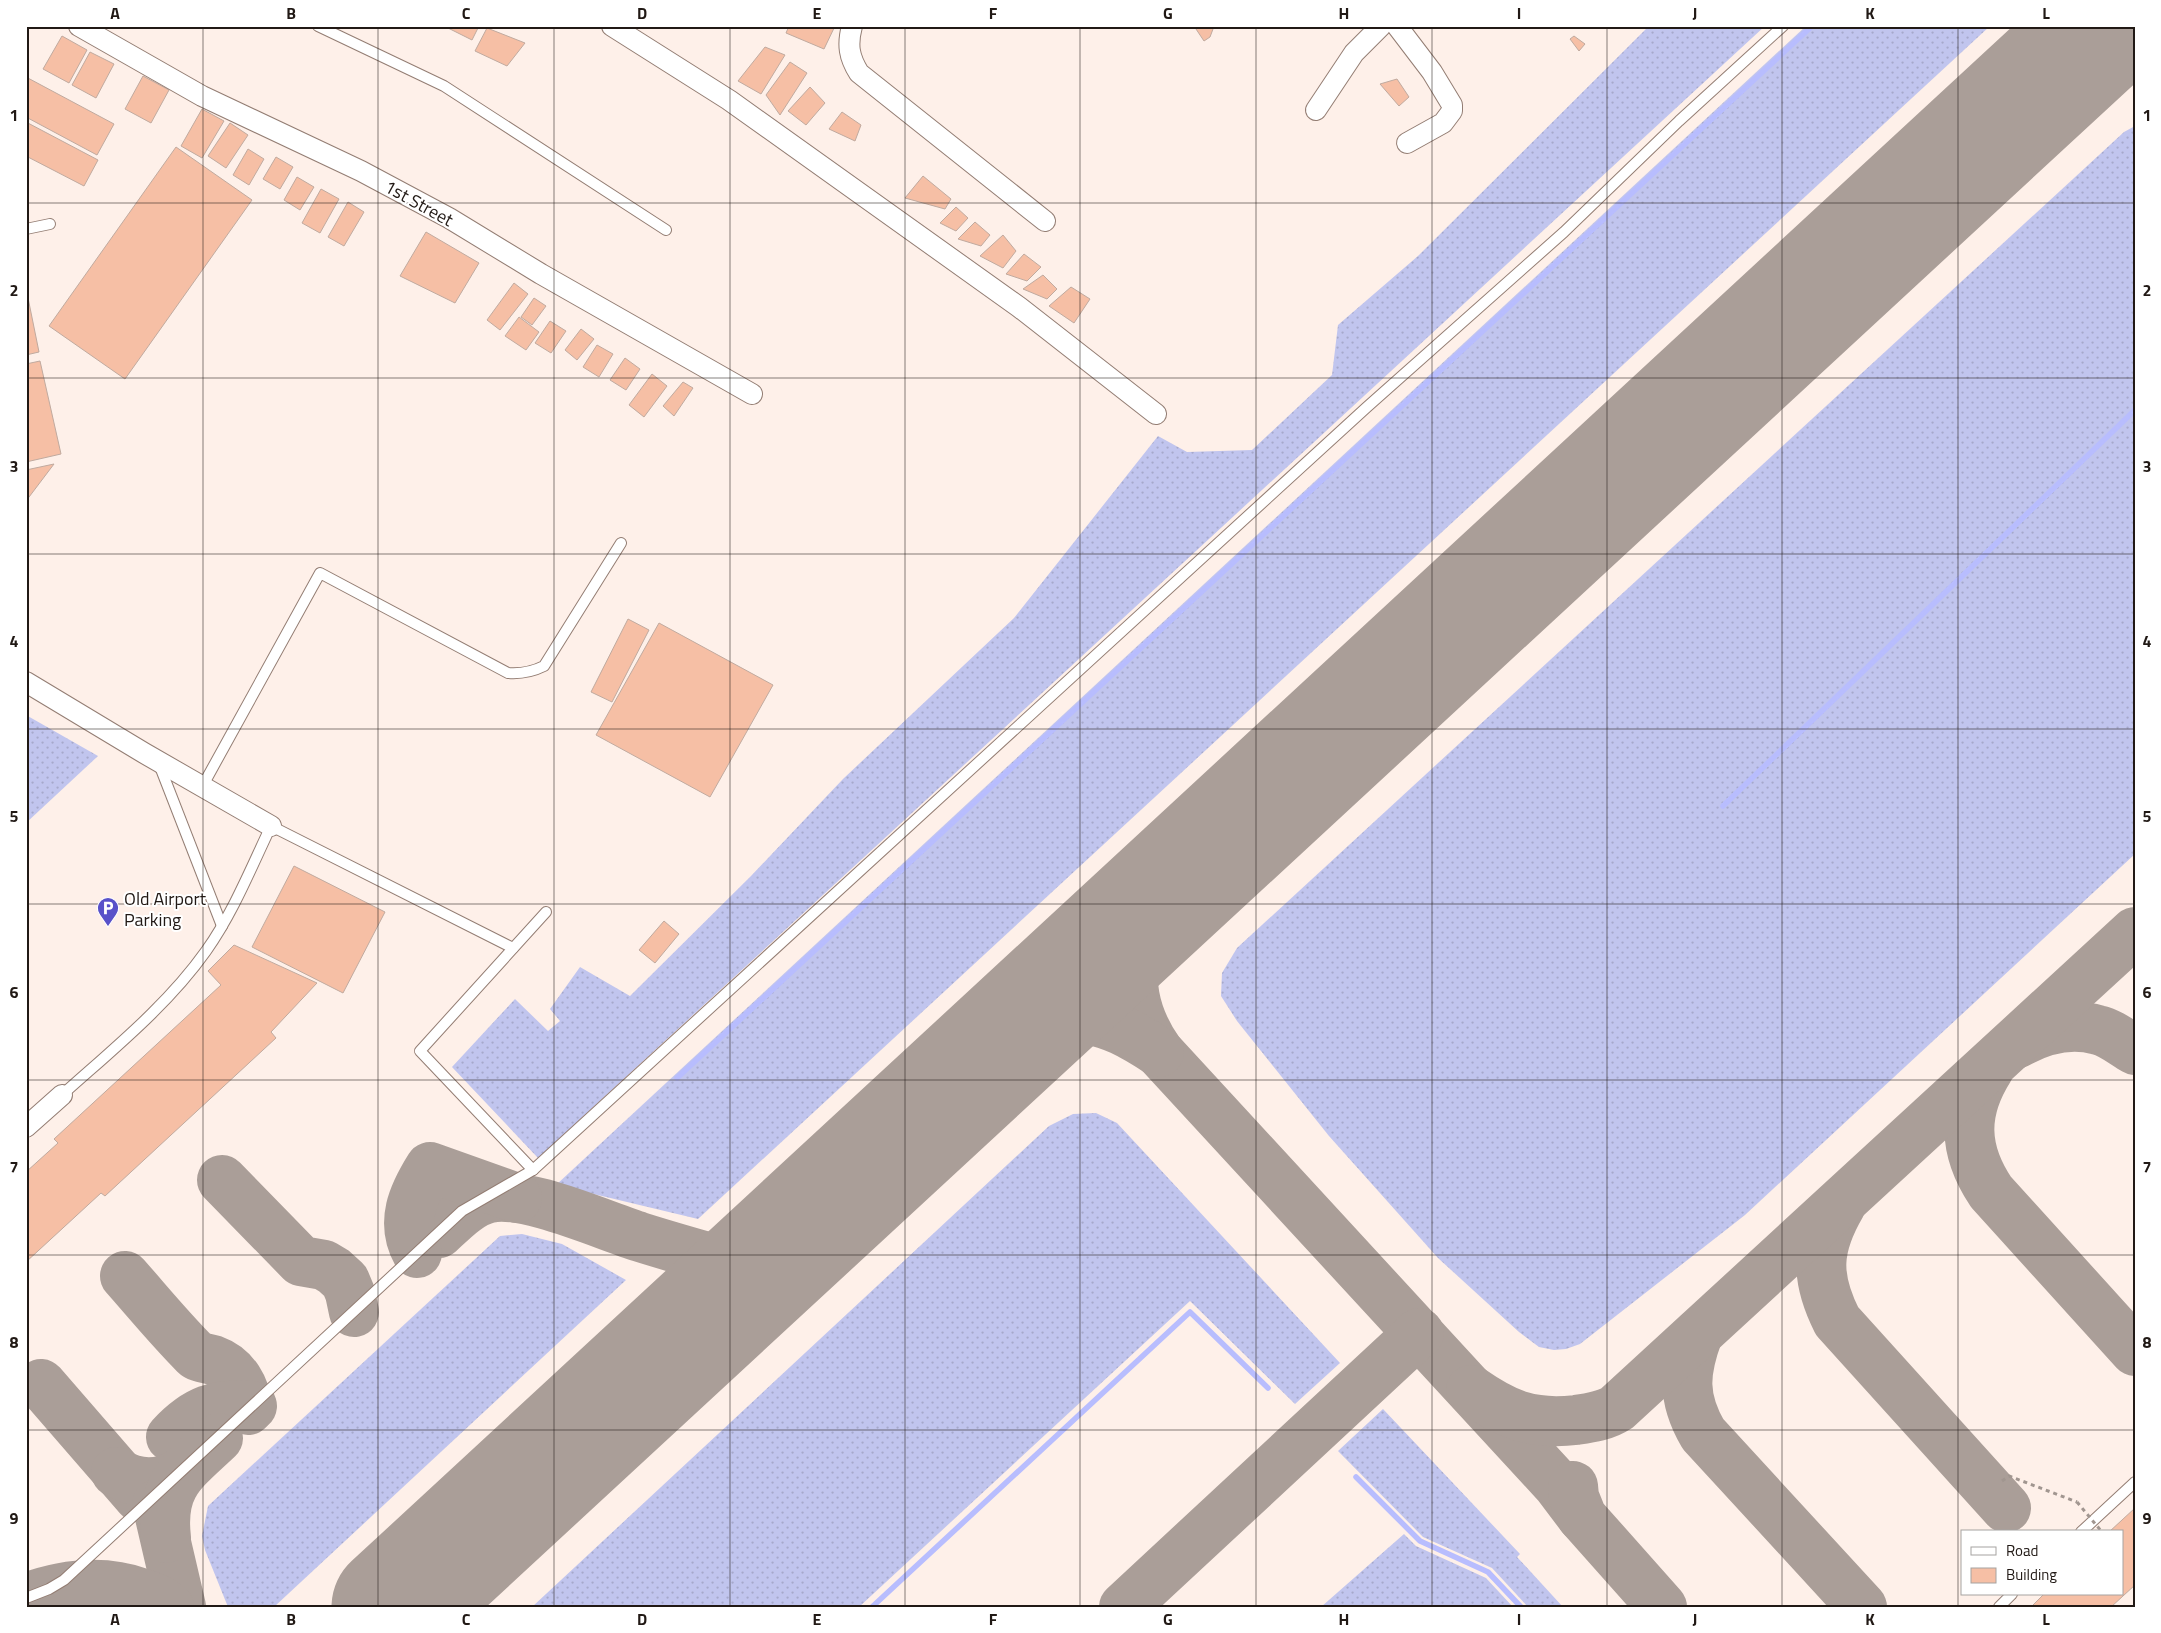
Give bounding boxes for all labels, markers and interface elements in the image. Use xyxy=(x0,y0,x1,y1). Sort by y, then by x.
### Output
text: A xyxy=(110,1,120,25)
text: B xyxy=(286,1,296,25)
text: C xyxy=(462,1,471,25)
text: D xyxy=(637,1,647,25)
text: E xyxy=(813,1,822,25)
text: F xyxy=(989,1,998,25)
text: G xyxy=(1163,1,1173,25)
text: H xyxy=(1339,1,1349,25)
text: I xyxy=(1517,1,1521,25)
text: J xyxy=(1693,1,1697,25)
text: K xyxy=(1865,1,1875,25)
text: L xyxy=(2042,1,2050,25)
text: 1 xyxy=(10,103,18,127)
text: 1 xyxy=(2143,103,2151,127)
street label: 1st Street xyxy=(380,173,459,233)
text: 2 xyxy=(10,278,18,302)
text: 2 xyxy=(2143,278,2151,302)
text: 3 xyxy=(10,454,18,478)
text: 3 xyxy=(2143,454,2151,478)
text: 4 xyxy=(10,629,19,653)
text: 4 xyxy=(2143,629,2152,653)
text: 5 xyxy=(10,804,19,828)
text: 5 xyxy=(2143,804,2152,828)
place label: Old Airport Parking xyxy=(124,885,207,933)
parking icon: Old Airport Parking xyxy=(96,896,120,927)
text: 6 xyxy=(10,980,19,1004)
text: 6 xyxy=(2143,980,2152,1004)
text: 7 xyxy=(10,1155,18,1179)
text: 7 xyxy=(2143,1155,2151,1179)
text: 8 xyxy=(10,1330,19,1354)
text: 8 xyxy=(2143,1330,2152,1354)
text: 9 xyxy=(10,1506,19,1530)
text: 9 xyxy=(2143,1506,2152,1530)
legend xyxy=(1961,1530,2124,1596)
text: Road xyxy=(2006,1539,2038,1562)
text: Building xyxy=(2006,1563,2057,1586)
text: A xyxy=(110,1607,120,1631)
text: B xyxy=(286,1607,296,1631)
text: C xyxy=(462,1607,471,1631)
text: D xyxy=(637,1607,647,1631)
text: E xyxy=(813,1607,822,1631)
text: F xyxy=(989,1607,998,1631)
text: G xyxy=(1163,1607,1173,1631)
text: H xyxy=(1339,1607,1349,1631)
text: I xyxy=(1517,1607,1521,1631)
text: J xyxy=(1693,1607,1697,1631)
text: K xyxy=(1865,1607,1875,1631)
text: L xyxy=(2042,1607,2050,1631)

